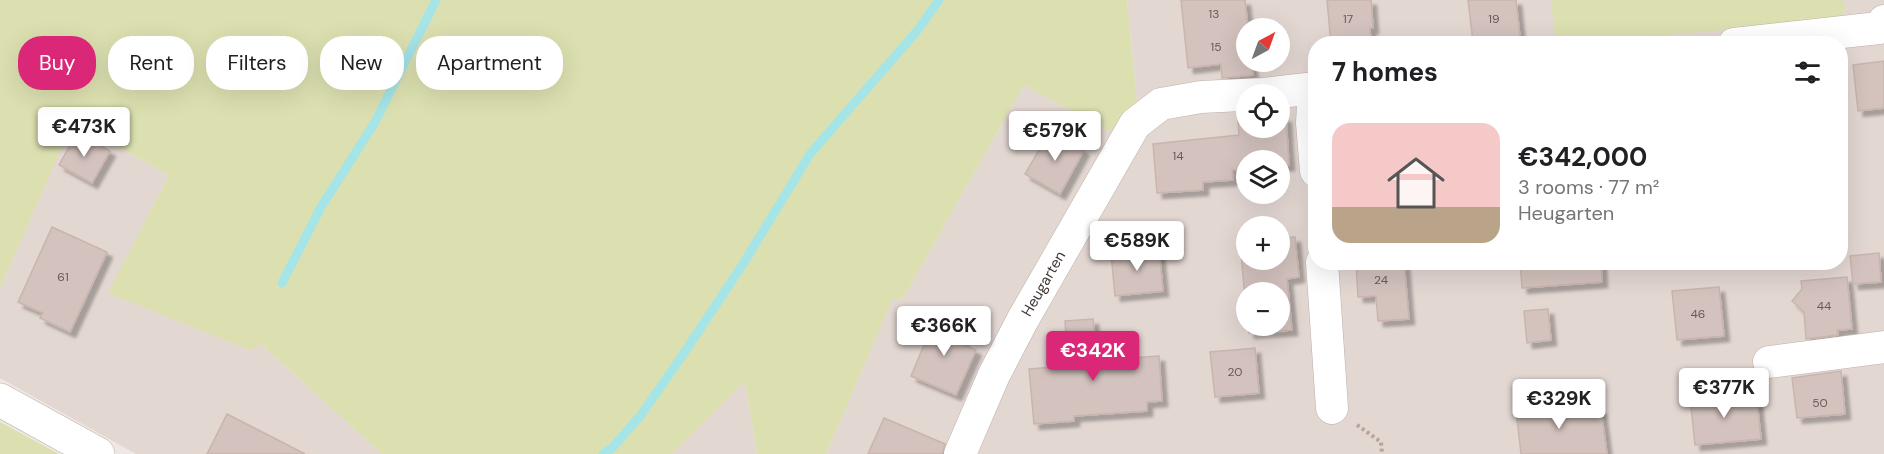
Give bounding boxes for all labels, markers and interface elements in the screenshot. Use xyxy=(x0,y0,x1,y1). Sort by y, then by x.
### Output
house number: 13 xyxy=(1209,6,1219,22)
house number: 17 xyxy=(1343,11,1353,27)
house number: 19 xyxy=(1488,11,1500,27)
north arrow xyxy=(1236,18,1290,72)
map controls xyxy=(1236,18,1290,336)
chip: Buy xyxy=(18,36,96,90)
chip: Rent xyxy=(108,36,194,90)
chip: Filters xyxy=(206,36,308,90)
chip: New xyxy=(320,36,404,90)
chip: Apartment xyxy=(416,36,563,90)
house number: 15 xyxy=(1210,39,1222,55)
text: 7 homes xyxy=(1332,55,1438,89)
icon: filters xyxy=(1791,56,1824,89)
button: locate xyxy=(1236,84,1290,138)
pin: €473K xyxy=(42,107,126,158)
pin: €579K xyxy=(1013,111,1097,162)
text: €473K xyxy=(52,113,116,139)
text: €579K xyxy=(1023,117,1087,143)
text: €342,000 xyxy=(1518,140,1647,174)
icon: home xyxy=(1380,147,1452,219)
house number: 14 xyxy=(1172,148,1184,164)
button: layers xyxy=(1236,150,1290,204)
text: 3 rooms · 77 m² xyxy=(1518,174,1659,200)
text: Heugarten xyxy=(1518,200,1614,226)
button: + xyxy=(1236,216,1290,270)
pin: €589K xyxy=(1095,221,1179,272)
text: €589K xyxy=(1104,227,1170,253)
street label: Heugarten xyxy=(1017,247,1070,320)
house number: 61 xyxy=(57,269,69,285)
house number: 24 xyxy=(1374,272,1388,288)
button: − xyxy=(1236,282,1290,336)
house number: 44 xyxy=(1817,298,1831,314)
pin: €366K xyxy=(902,306,986,357)
house number: 46 xyxy=(1691,306,1705,322)
text: €366K xyxy=(911,312,977,338)
pin: €342K xyxy=(1051,331,1135,382)
text: €342K xyxy=(1060,337,1126,363)
house number: 20 xyxy=(1227,364,1243,380)
pin: €377K xyxy=(1682,368,1766,419)
text: €377K xyxy=(1693,374,1755,400)
pin: €329K xyxy=(1517,379,1601,430)
text: €329K xyxy=(1526,385,1592,411)
house number: 50 xyxy=(1812,395,1828,411)

